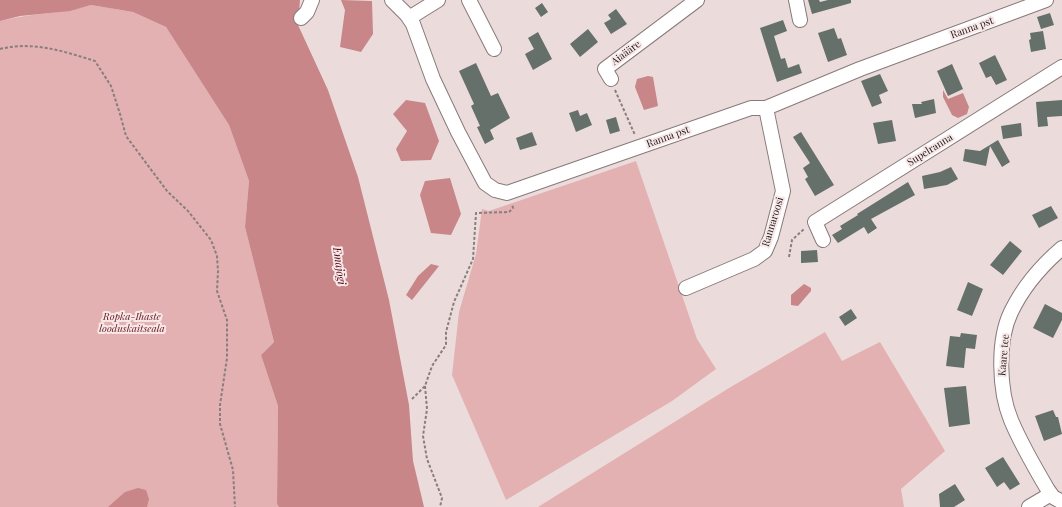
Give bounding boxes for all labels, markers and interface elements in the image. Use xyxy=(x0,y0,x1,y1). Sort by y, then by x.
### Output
street label: Ranna pst xyxy=(949,15,995,41)
street label: Aiaääre xyxy=(609,38,643,68)
street label: Ranna pst xyxy=(645,124,691,150)
street label: Supelranna xyxy=(905,131,955,169)
street label: Rannaroosi xyxy=(760,196,786,248)
water label: Emajõgi xyxy=(330,246,348,286)
park label: Ropka-Ihaste looduskaitseala xyxy=(99,311,165,334)
street label: Kaare tee xyxy=(996,334,1012,376)

